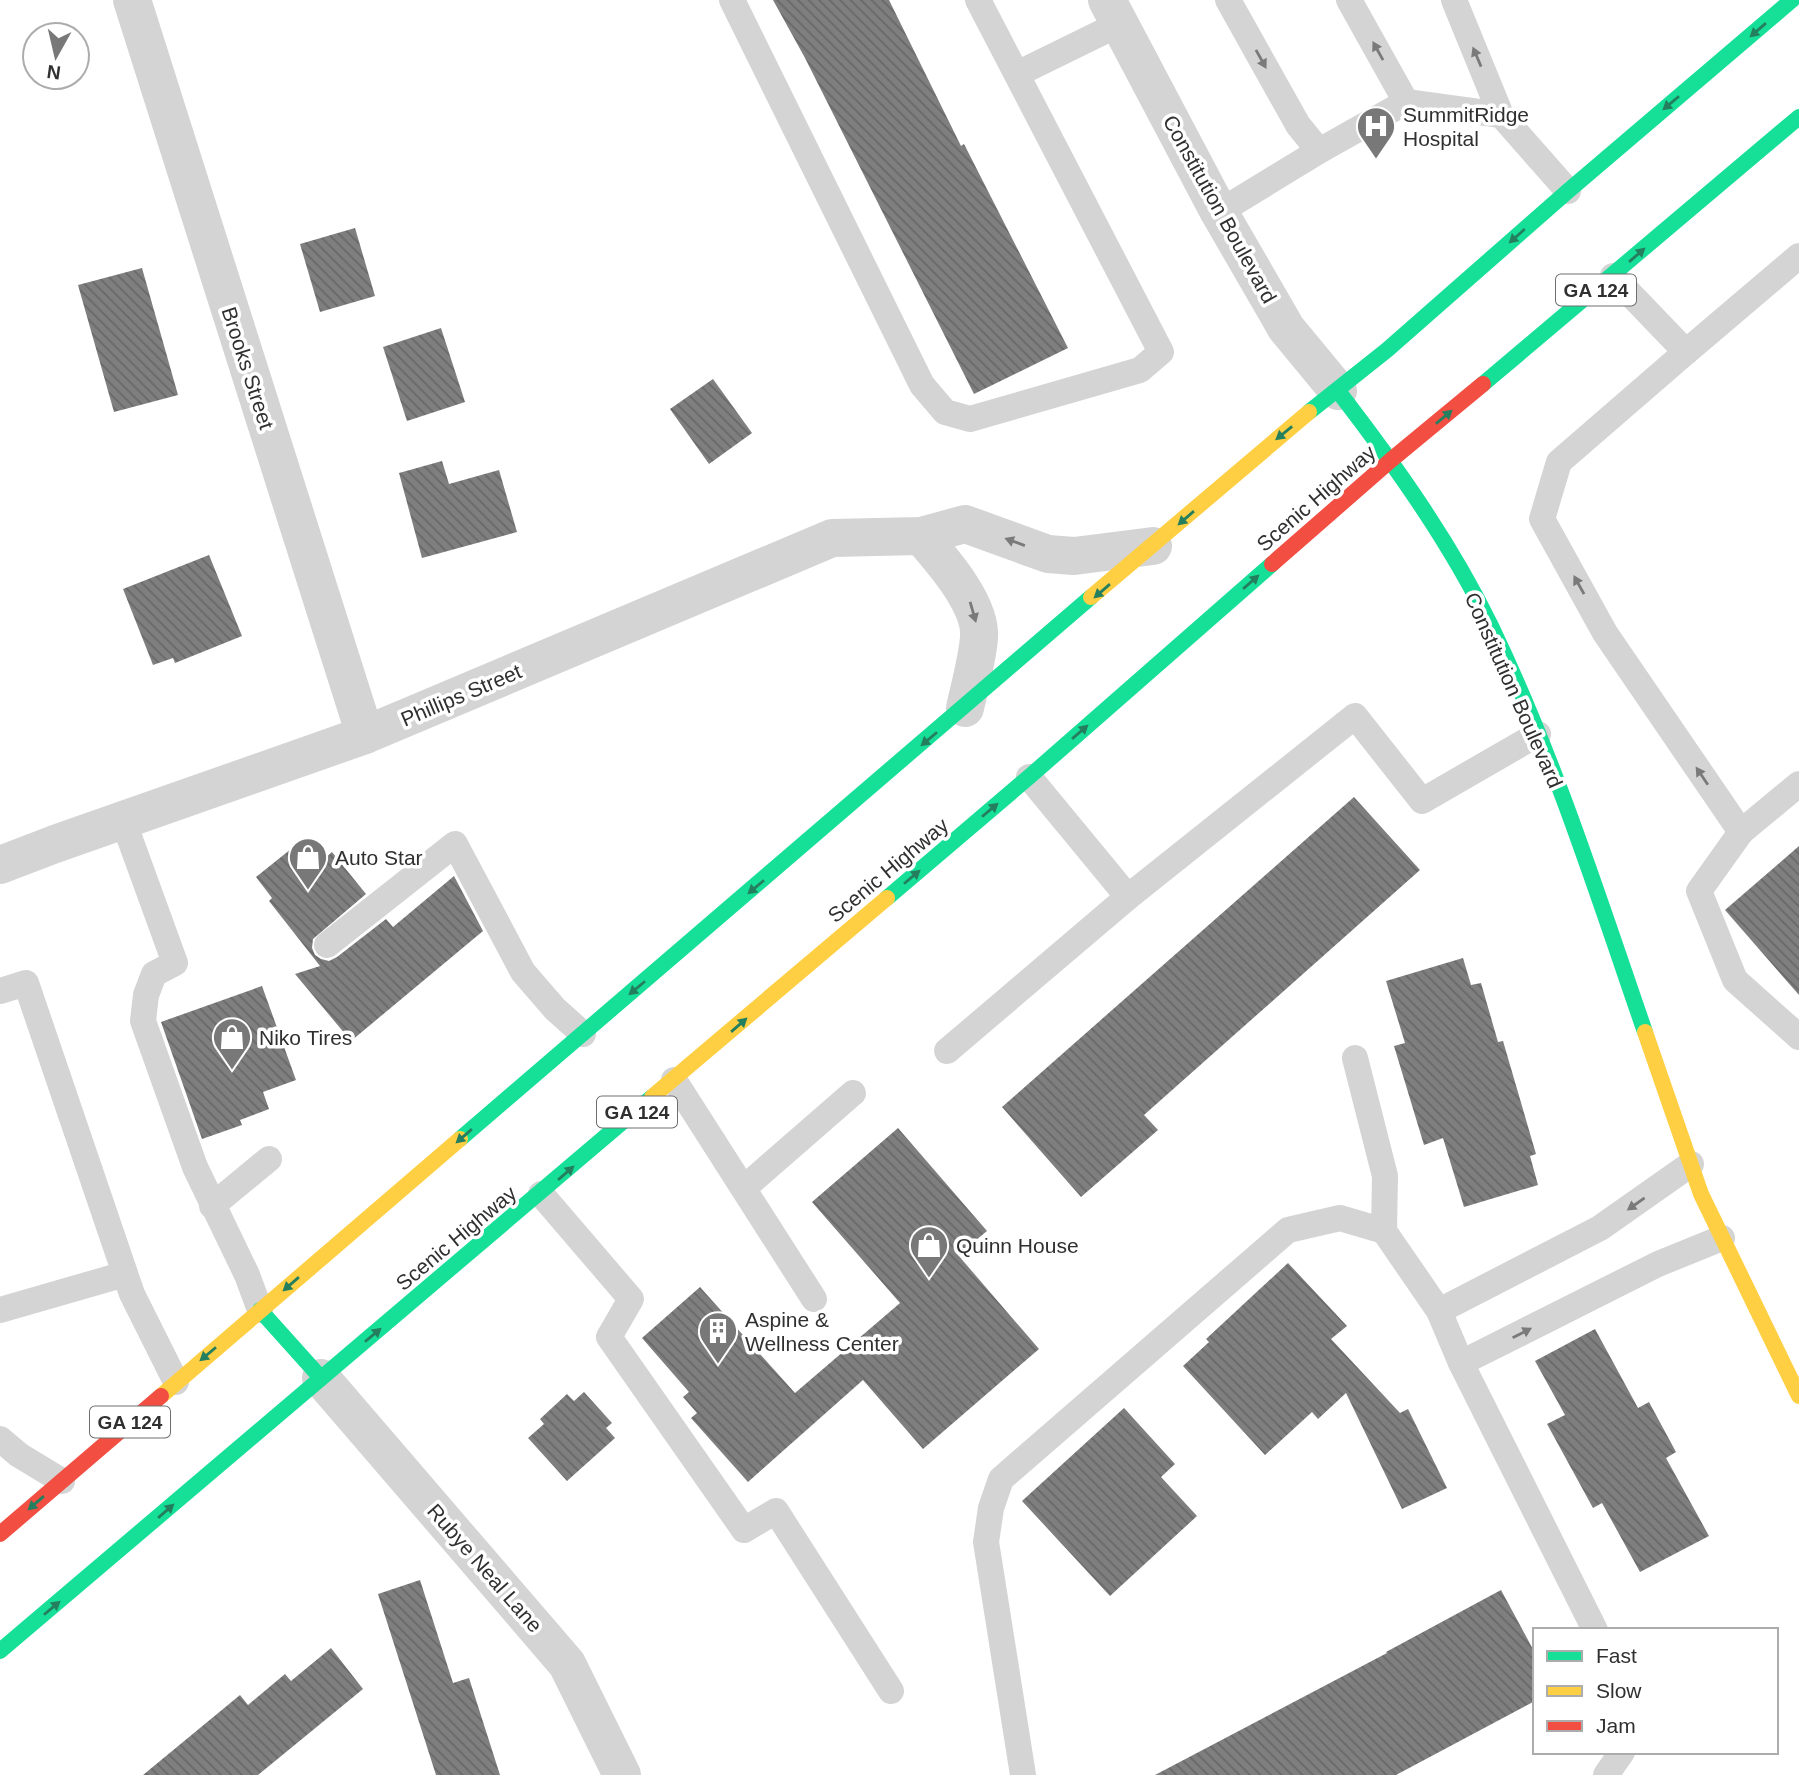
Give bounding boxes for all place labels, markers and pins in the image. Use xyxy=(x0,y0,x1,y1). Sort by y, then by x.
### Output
place label: SummitRidge Hospital xyxy=(1403,103,1529,150)
hospital icon: SummitRidge Hospital xyxy=(1355,105,1397,160)
shop icon: Auto Star xyxy=(287,836,329,891)
place label: Auto Star xyxy=(335,846,423,869)
shop icon: Niko Tires xyxy=(211,1016,253,1071)
place label: Niko Tires xyxy=(259,1026,352,1049)
shop icon: Quinn House xyxy=(908,1224,950,1279)
place label: Quinn House xyxy=(956,1234,1079,1257)
place label: Aspine & Wellness Center xyxy=(745,1308,899,1355)
building icon: Aspine & Wellness Center xyxy=(697,1310,739,1365)

